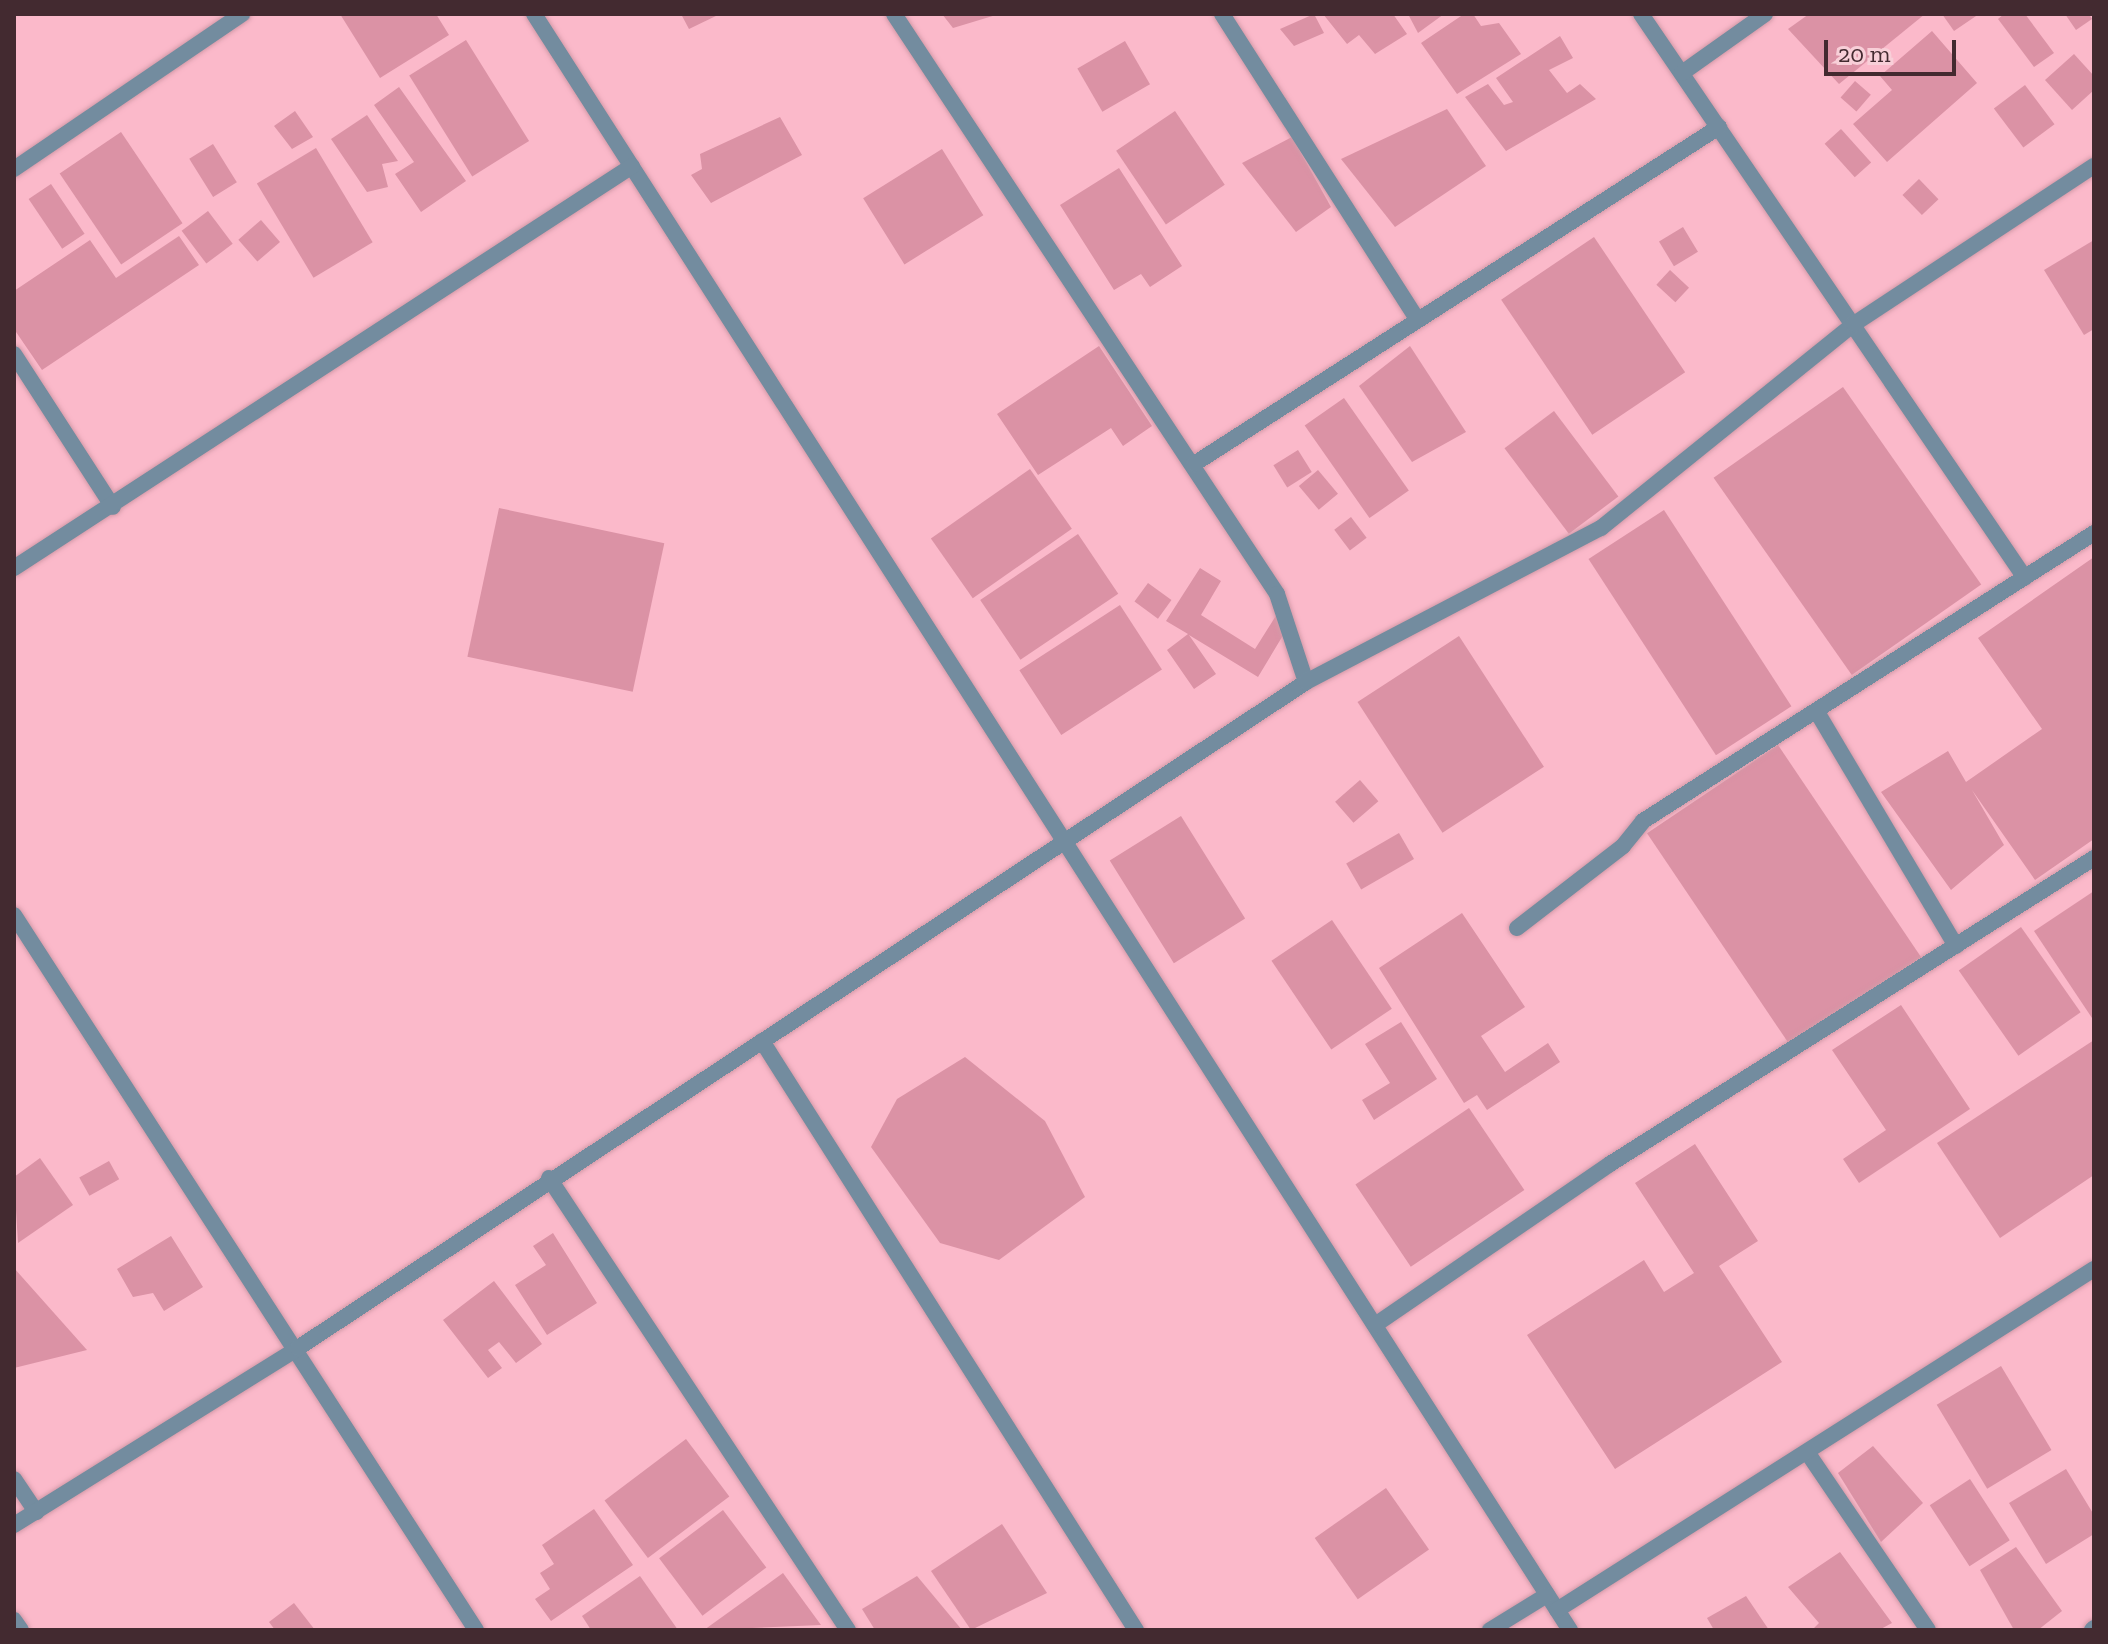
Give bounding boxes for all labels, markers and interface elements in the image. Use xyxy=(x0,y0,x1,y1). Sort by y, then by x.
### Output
scale bar xyxy=(1828,24,1960,74)
text: 20 m xyxy=(1838,39,1890,68)

